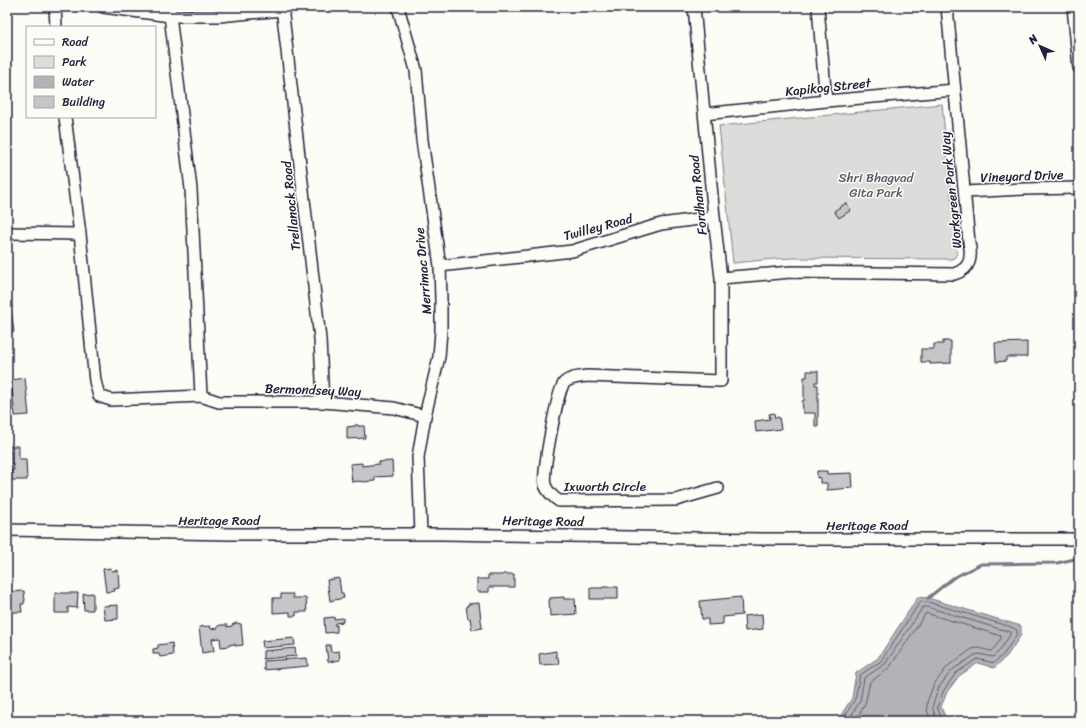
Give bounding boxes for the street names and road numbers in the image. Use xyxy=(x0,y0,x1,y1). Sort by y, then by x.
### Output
street label: Kapikog Street xyxy=(784,71,873,103)
street label: Workgreen Park Way xyxy=(933,130,969,250)
street label: Fordham Road xyxy=(682,153,714,236)
street label: Trellanock Road xyxy=(275,159,307,252)
street label: Vineyard Drive xyxy=(980,163,1064,189)
street label: Twilley Road xyxy=(561,206,636,247)
street label: Merrimac Drive xyxy=(408,226,438,316)
street label: Bermondsey Way xyxy=(264,377,362,403)
street label: Ixworth Circle xyxy=(563,475,646,498)
street label: Heritage Road xyxy=(178,509,261,532)
street label: Heritage Road xyxy=(502,509,585,533)
street label: Heritage Road xyxy=(826,514,909,537)

